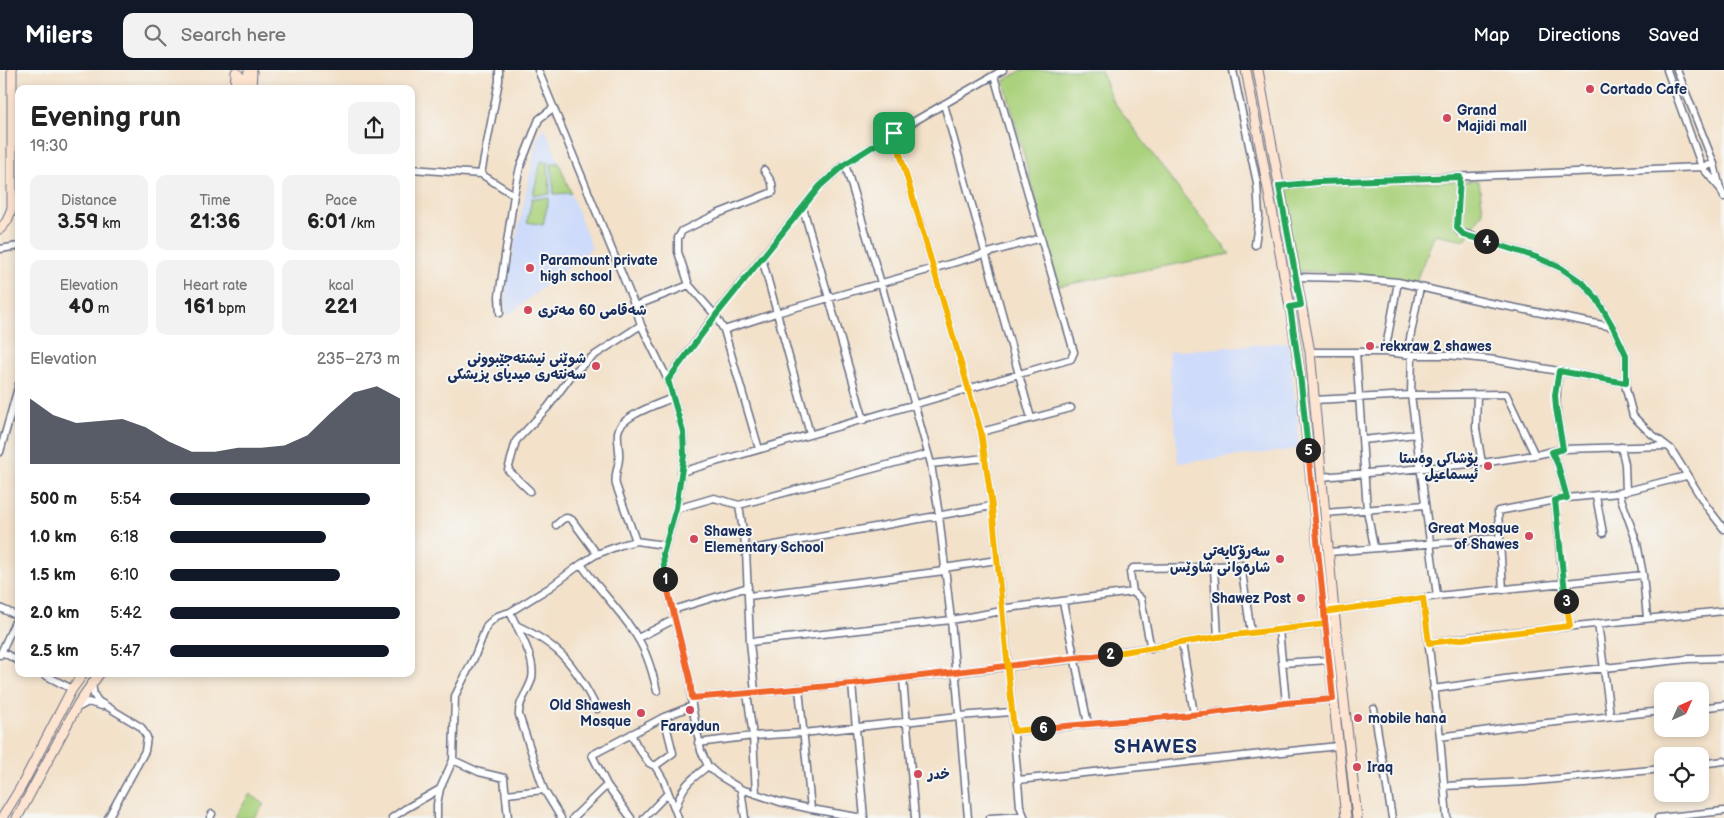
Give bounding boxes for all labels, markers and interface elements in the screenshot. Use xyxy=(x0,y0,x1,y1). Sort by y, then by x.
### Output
search box xyxy=(123,13,473,58)
text: Milers xyxy=(25,21,93,50)
icon: search xyxy=(141,21,169,49)
text: Search here xyxy=(181,24,286,47)
text: Map xyxy=(1474,25,1510,46)
text: Directions xyxy=(1538,25,1620,46)
text: Saved xyxy=(1648,25,1699,46)
place label: Cortado Cafe xyxy=(1600,81,1687,98)
marker: Cortado Cafe xyxy=(1584,83,1596,95)
text: Evening run xyxy=(30,101,181,134)
button: share xyxy=(348,102,400,154)
place label: Grand Majidi mall xyxy=(1457,102,1527,135)
pin xyxy=(873,112,915,154)
marker: Grand Majidi mall xyxy=(1441,112,1453,124)
icon: arrive xyxy=(880,119,908,147)
text: 19:30 xyxy=(30,137,68,156)
text: Distance xyxy=(61,192,117,209)
text: Time xyxy=(199,192,231,209)
text: Pace xyxy=(325,192,357,209)
text: 3.59 xyxy=(57,209,99,234)
text: 21:36 xyxy=(189,209,241,234)
text: 6:01 xyxy=(307,209,347,234)
text: km xyxy=(99,215,121,232)
text: /km xyxy=(347,215,375,232)
pin: 4 xyxy=(1474,228,1498,254)
text: 4 xyxy=(1482,233,1491,250)
place label: Paramount private high school xyxy=(540,252,658,285)
marker: Paramount private high school xyxy=(524,262,536,274)
text: Elevation xyxy=(60,277,118,294)
text: Heart rate xyxy=(183,277,247,294)
text: kcal xyxy=(328,277,354,294)
text: 40 xyxy=(69,294,94,319)
text: 161 xyxy=(184,294,215,319)
text: 221 xyxy=(324,294,358,319)
text: m xyxy=(94,300,109,317)
text: bpm xyxy=(215,300,246,317)
place label: شەقامی 60 مەتری xyxy=(538,302,647,319)
marker: شەقامی 60 مەتری xyxy=(522,304,534,316)
place label: rekxraw 2 shawes xyxy=(1380,338,1492,355)
marker: rekxraw 2 shawes xyxy=(1364,340,1376,352)
text: Elevation xyxy=(30,350,97,369)
text: 235–273 m xyxy=(317,350,400,369)
place label: شوێنی نیشتەجێبوونی سەنتەری میدیای پزیشکی xyxy=(448,350,586,383)
marker: شوێنی نیشتەجێبوونی سەنتەری میدیای پزیشکی xyxy=(590,360,602,372)
pin: 5 xyxy=(1296,438,1320,462)
text: 5 xyxy=(1304,442,1313,459)
place label: پۆشاکی وەستا ئیسماعیل xyxy=(1399,450,1479,483)
marker: پۆشاکی وەستا ئیسماعیل xyxy=(1482,460,1494,472)
text: 500 m xyxy=(30,490,77,509)
text: 5:54 xyxy=(110,490,141,509)
place label: Great Mosque of Shawes xyxy=(1428,520,1519,553)
place label: Shawes Elementary School xyxy=(704,523,824,556)
text: 1.0 km xyxy=(30,528,77,547)
text: 6:18 xyxy=(110,528,139,547)
marker: Great Mosque of Shawes xyxy=(1523,530,1535,542)
marker: Shawes Elementary School xyxy=(688,533,700,545)
place label: سەرۆکایەتی شارەوانی شاوێس xyxy=(1170,543,1270,576)
marker: سەرۆکایەتی شارەوانی شاوێس xyxy=(1274,553,1286,565)
text: 1.5 km xyxy=(30,566,76,585)
text: 6:10 xyxy=(110,566,139,585)
pin: 1 xyxy=(652,566,678,592)
text: 1 xyxy=(663,571,668,588)
pin: 3 xyxy=(1554,588,1578,614)
place label: Shawez Post xyxy=(1211,590,1291,607)
marker: Shawez Post xyxy=(1295,592,1307,604)
text: 3 xyxy=(1562,593,1571,610)
text: 2.0 km xyxy=(30,604,79,623)
text: 5:42 xyxy=(110,604,142,623)
text: 2.5 km xyxy=(30,642,79,661)
text: 5:47 xyxy=(110,642,140,661)
pin: 2 xyxy=(1098,642,1122,666)
text: 2 xyxy=(1106,646,1115,663)
north arrow xyxy=(1654,682,1709,738)
map controls xyxy=(1654,682,1709,802)
place label: Old Shawesh Mosque xyxy=(549,697,631,730)
marker: Faraydun xyxy=(684,704,696,716)
marker: Old Shawesh Mosque xyxy=(635,707,647,719)
place label: mobile hana xyxy=(1368,710,1446,727)
marker: mobile hana xyxy=(1352,712,1364,724)
pin: 6 xyxy=(1030,716,1056,740)
place label: Faraydun xyxy=(660,718,720,735)
text: 6 xyxy=(1039,720,1048,737)
district label: SHAWES xyxy=(1114,736,1198,759)
button: locate xyxy=(1654,747,1709,802)
place label: Iraq xyxy=(1367,759,1393,776)
marker: Iraq xyxy=(1351,761,1363,773)
place label: خدر xyxy=(926,766,950,783)
marker: خدر xyxy=(912,768,924,780)

